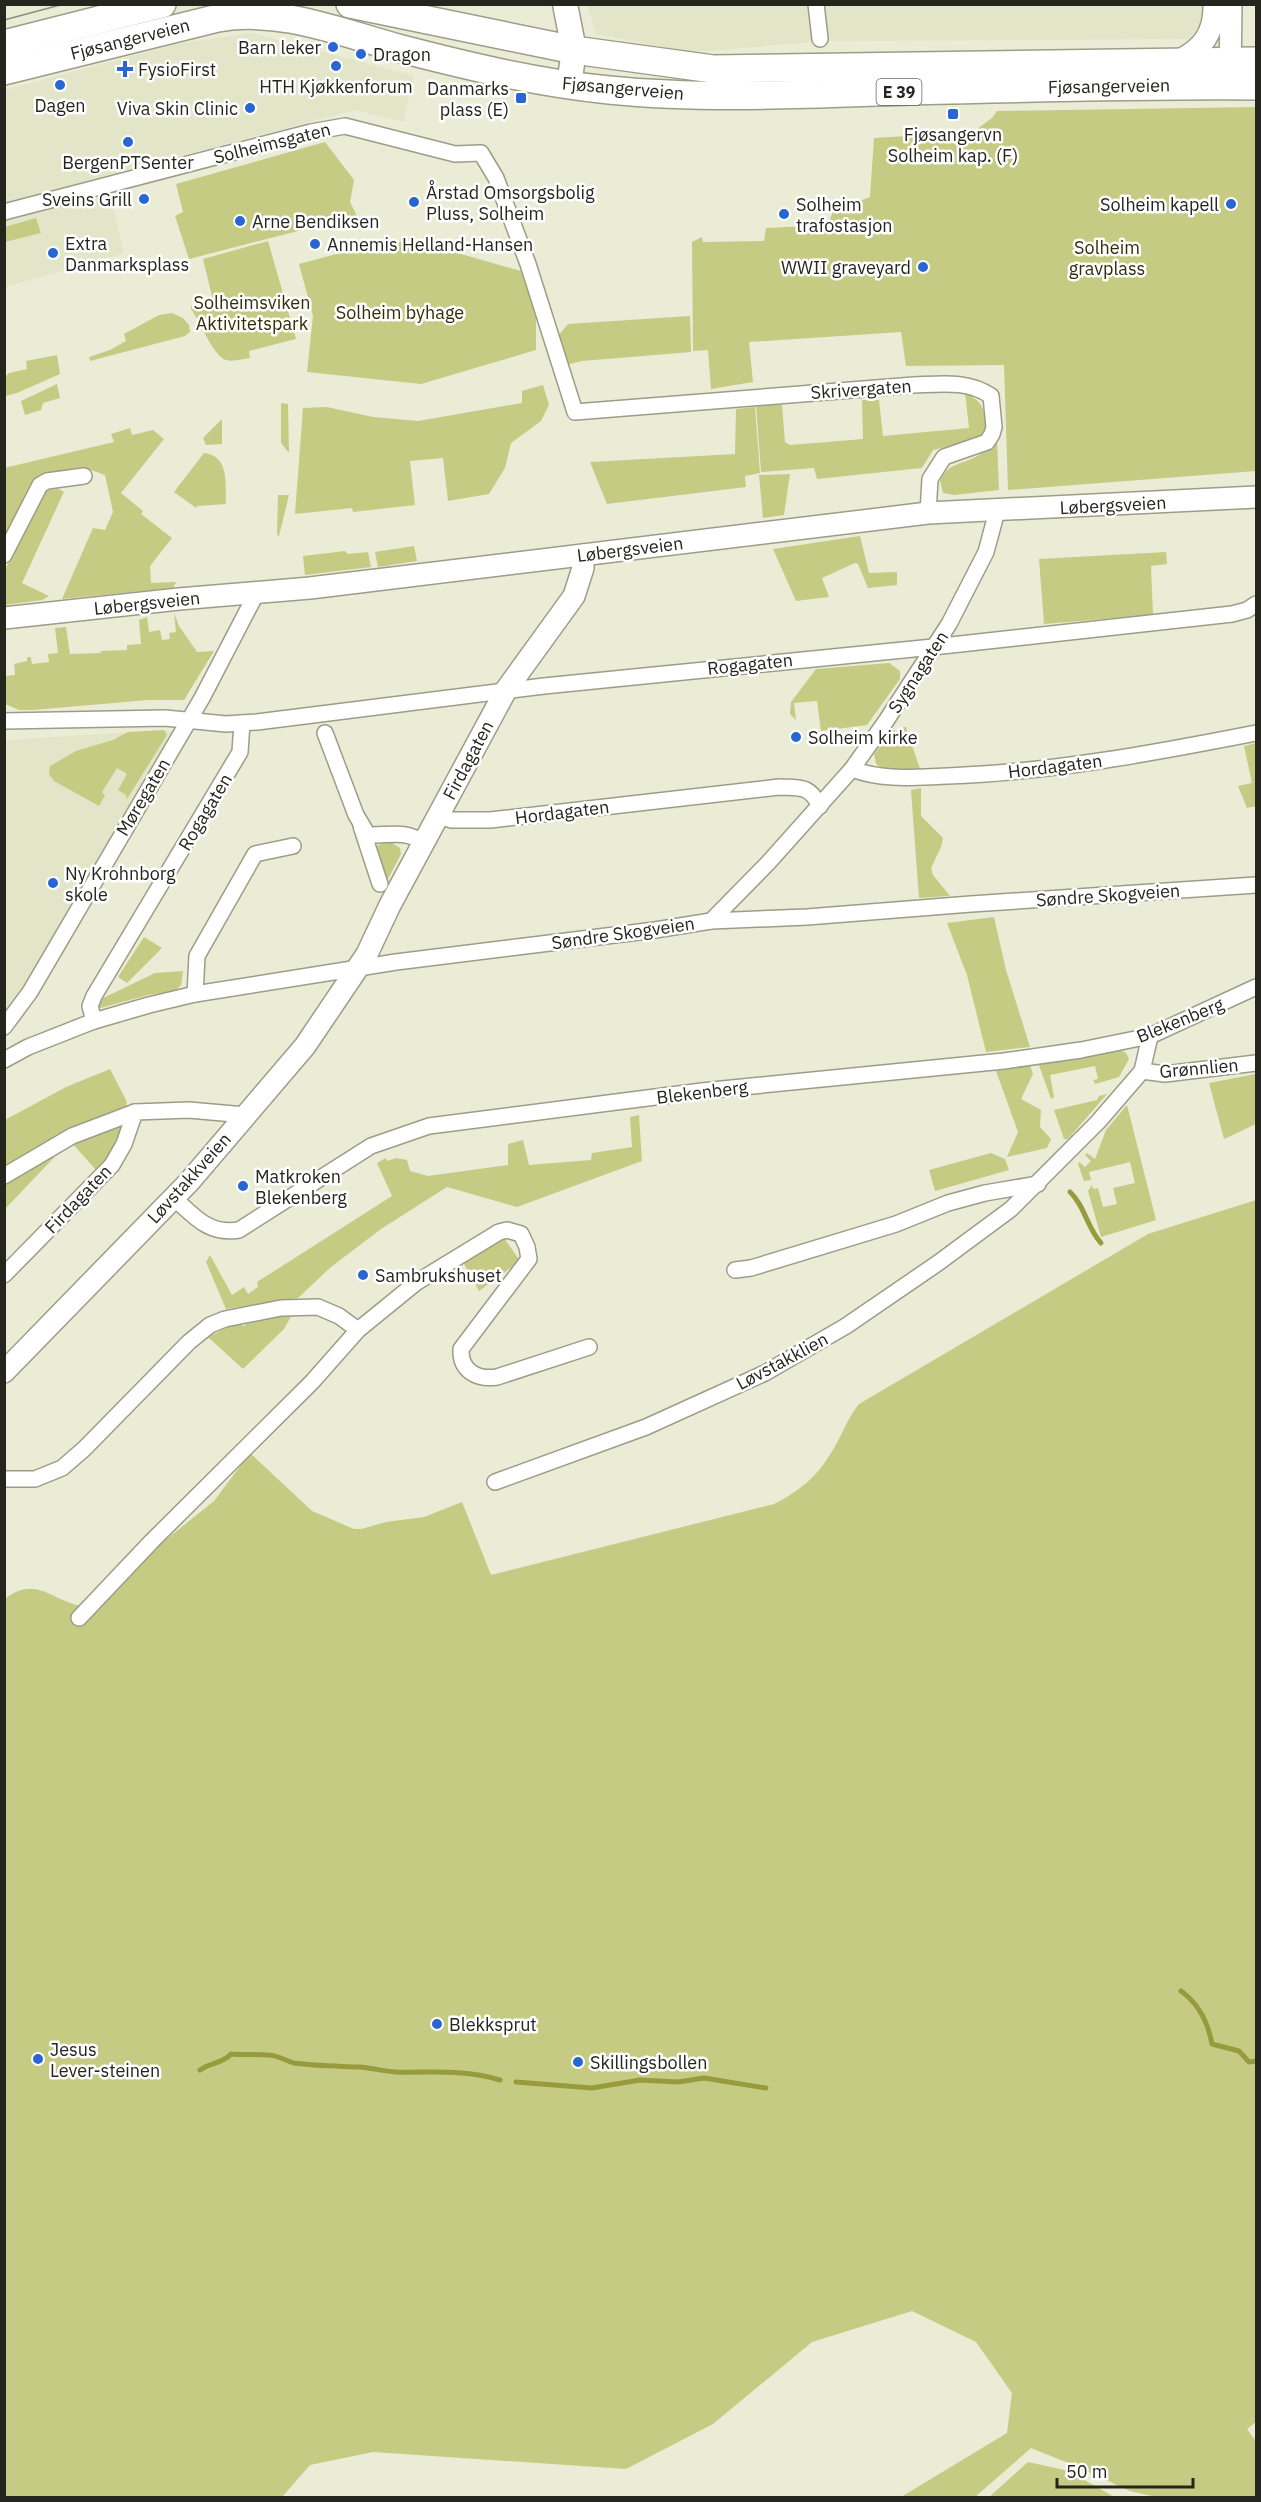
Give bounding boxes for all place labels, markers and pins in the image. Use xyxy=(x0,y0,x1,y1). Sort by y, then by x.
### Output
place label: Barn leker xyxy=(238,36,321,59)
marker: Barn leker xyxy=(326,40,340,54)
place label: Dragon xyxy=(373,43,431,66)
marker: Dragon xyxy=(354,47,368,61)
place label: FysioFirst xyxy=(138,58,216,81)
marker: HTH Kjøkkenforum xyxy=(329,59,343,73)
marker: FysioFirst xyxy=(116,60,134,78)
place label: HTH Kjøkkenforum xyxy=(259,75,413,98)
place label: Danmarks plass (E) xyxy=(427,77,509,121)
marker: Dagen xyxy=(53,78,67,92)
marker: Danmarks plass (E) xyxy=(514,91,528,105)
place label: Dagen xyxy=(34,94,86,117)
place label: Viva Skin Clinic xyxy=(117,97,238,120)
marker: Viva Skin Clinic xyxy=(243,101,257,115)
marker: Fjøsangervn Solheim kap. (F) xyxy=(946,107,960,121)
place label: Fjøsangervn Solheim kap. (F) xyxy=(888,123,1018,167)
marker: BergenPTSenter xyxy=(121,135,135,149)
place label: BergenPTSenter xyxy=(62,151,194,174)
place label: Årstad Omsorgsbolig Pluss, Solheim xyxy=(426,180,595,225)
place label: Sveins Grill xyxy=(42,188,132,211)
marker: Sveins Grill xyxy=(137,192,151,206)
place label: Solheim trafostasjon xyxy=(796,193,892,237)
place label: Solheim kapell xyxy=(1100,193,1219,216)
marker: Årstad Omsorgsbolig Pluss, Solheim xyxy=(407,195,421,209)
marker: Solheim kapell xyxy=(1224,197,1238,211)
marker: Solheim trafostasjon xyxy=(777,207,791,221)
place label: Arne Bendiksen xyxy=(252,210,379,233)
marker: Arne Bendiksen xyxy=(233,214,247,228)
place label: Extra Danmarksplass xyxy=(65,232,189,276)
place label: Annemis Helland-Hansen xyxy=(327,233,533,256)
marker: Annemis Helland-Hansen xyxy=(308,237,322,251)
marker: Extra Danmarksplass xyxy=(46,246,60,260)
place label: WWII graveyard xyxy=(781,256,911,279)
marker: WWII graveyard xyxy=(916,260,930,274)
place label: Solheim kirke xyxy=(808,726,918,749)
marker: Solheim kirke xyxy=(789,730,803,744)
place label: Ny Krohnborg skole xyxy=(65,862,176,906)
marker: Ny Krohnborg skole xyxy=(46,876,60,890)
place label: Matkroken Blekenberg xyxy=(255,1165,347,1209)
marker: Matkroken Blekenberg xyxy=(236,1179,250,1193)
place label: Sambrukshuset xyxy=(375,1264,502,1287)
marker: Sambrukshuset xyxy=(356,1268,370,1282)
place label: Blekksprut xyxy=(449,2013,537,2036)
marker: Blekksprut xyxy=(430,2017,444,2031)
place label: Jesus Lever-steinen xyxy=(50,2038,160,2082)
place label: Skillingsbollen xyxy=(590,2051,707,2074)
marker: Jesus Lever-steinen xyxy=(31,2052,45,2066)
marker: Skillingsbollen xyxy=(571,2055,585,2069)

